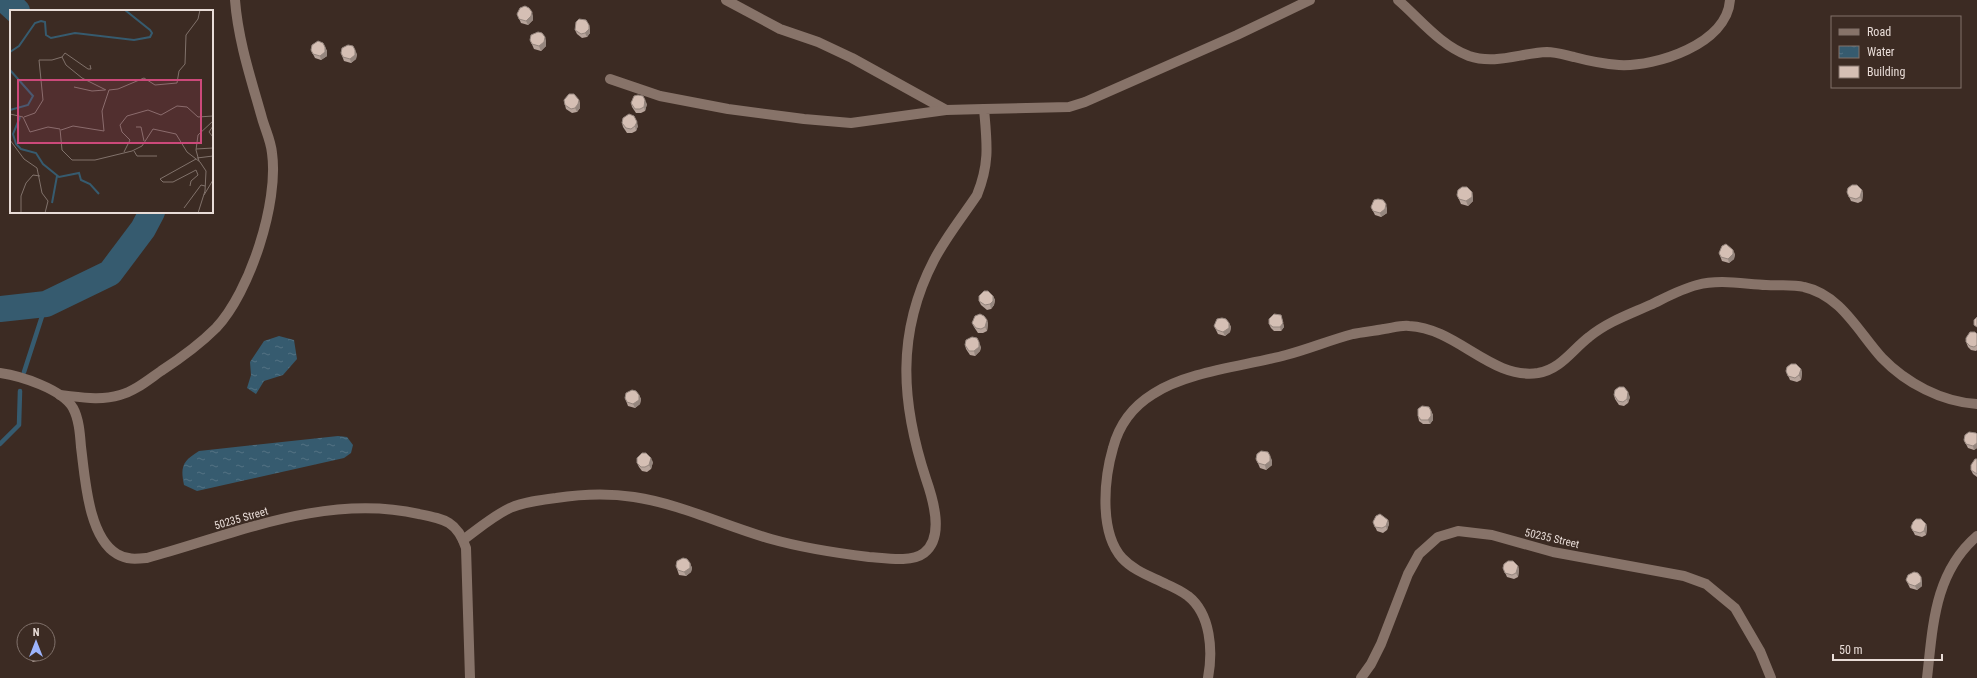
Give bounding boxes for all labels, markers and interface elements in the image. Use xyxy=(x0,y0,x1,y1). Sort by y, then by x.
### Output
inset map xyxy=(10,10,213,213)
legend xyxy=(1831,16,1961,88)
text: Road xyxy=(1867,25,1891,39)
text: Water xyxy=(1867,45,1895,59)
text: Building xyxy=(1867,65,1905,79)
street label: 50235 Street xyxy=(213,505,270,532)
street label: 50235 Street xyxy=(1523,526,1580,551)
north arrow xyxy=(16,622,56,662)
text: N xyxy=(33,626,40,639)
scale bar xyxy=(1833,636,1942,662)
text: 50 m xyxy=(1839,643,1863,657)

